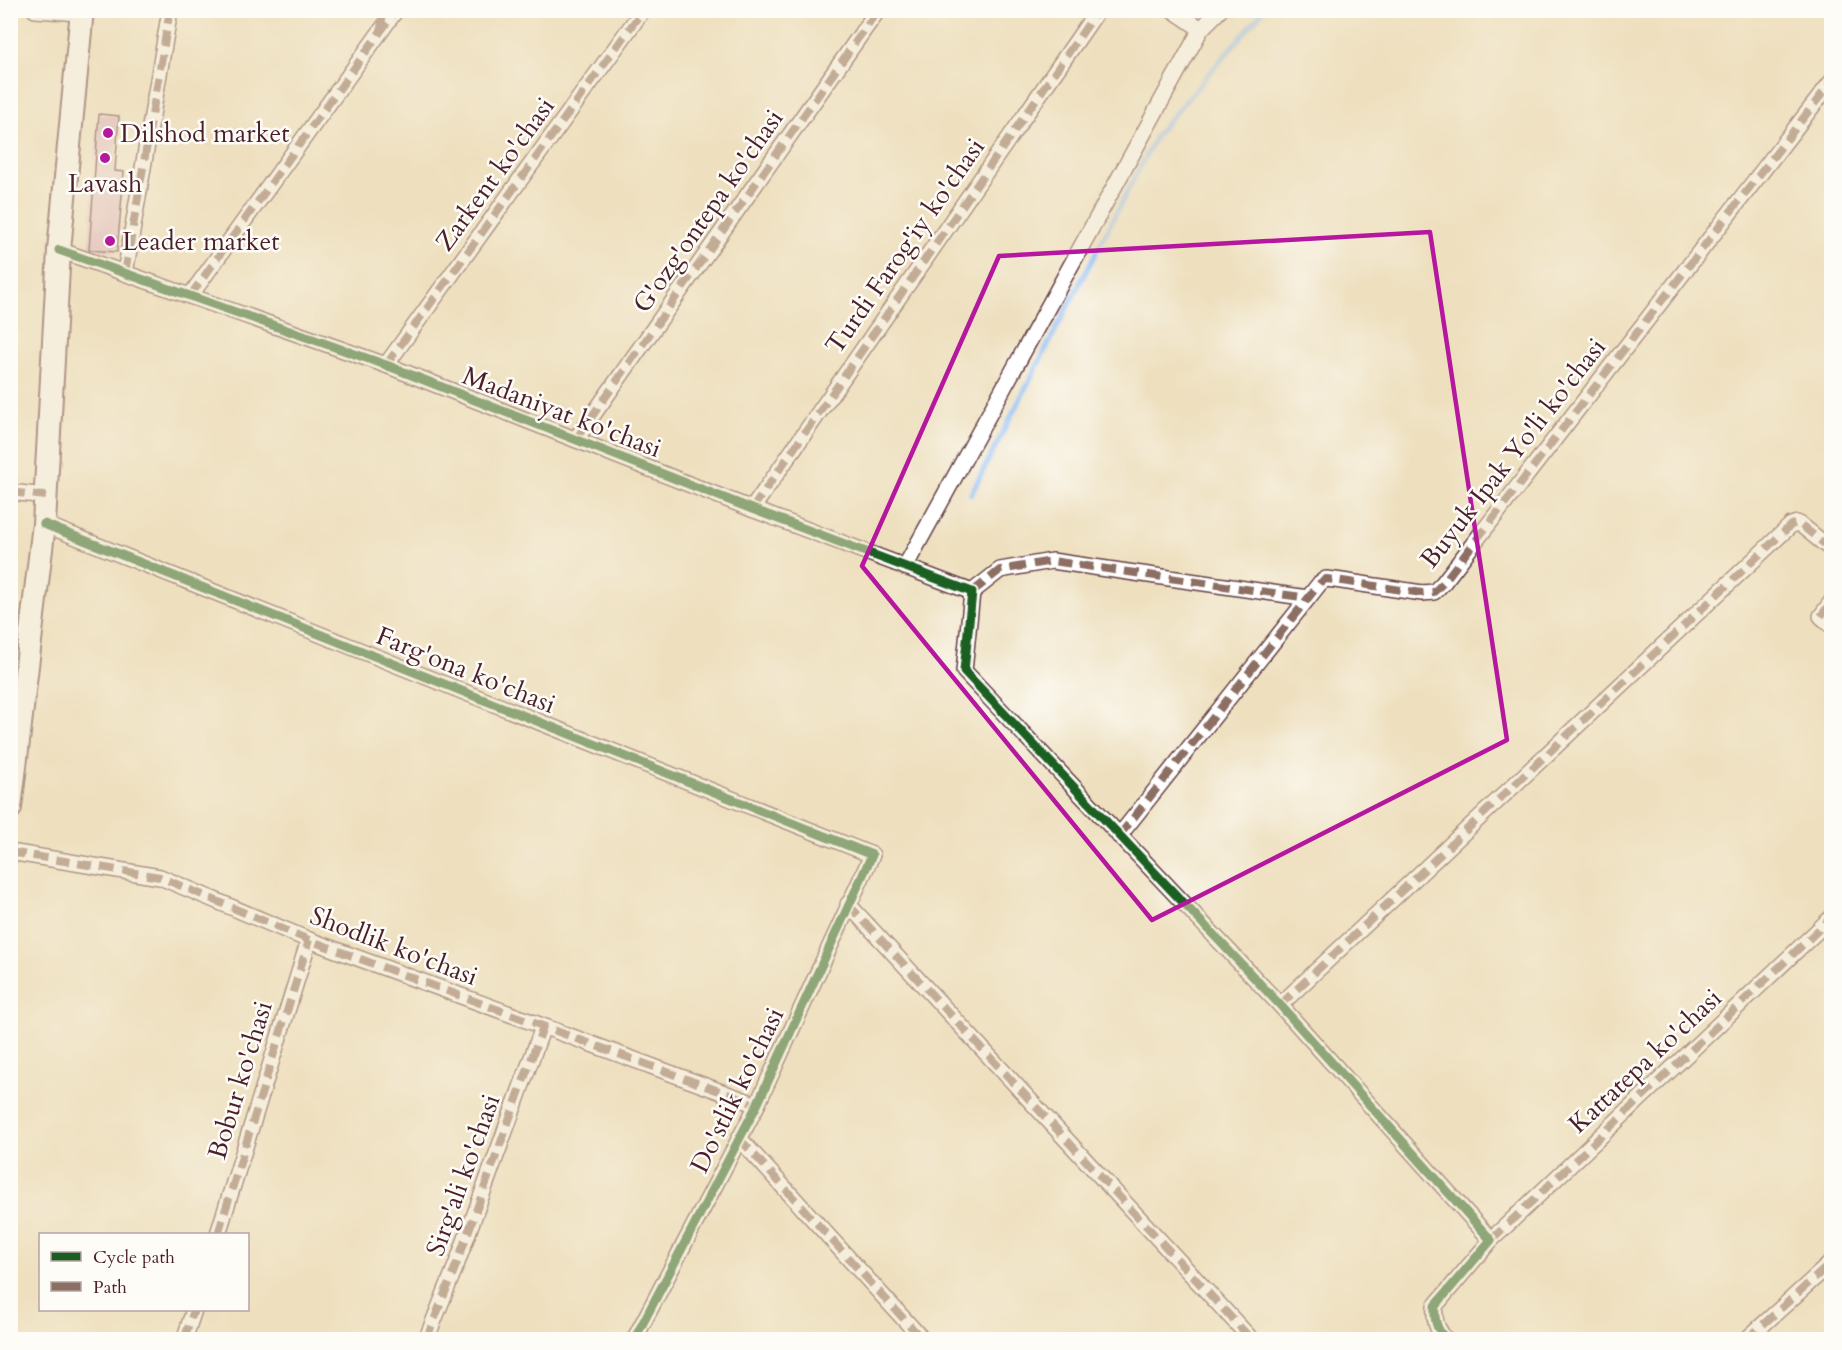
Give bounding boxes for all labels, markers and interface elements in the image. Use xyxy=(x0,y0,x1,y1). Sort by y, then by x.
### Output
street label: Zarkent ko'chasi xyxy=(427,90,563,258)
street label: G'ozg'ontepa ko'chasi xyxy=(625,102,791,320)
place label: Dilshod market xyxy=(120,116,290,151)
marker: Dilshod market xyxy=(101,126,115,140)
street label: Turdi Farog'iy ko'chasi xyxy=(817,131,993,361)
marker: Lavash xyxy=(98,151,112,165)
place label: Lavash xyxy=(68,166,142,201)
place label: Leader market xyxy=(122,224,280,259)
marker: Leader market xyxy=(103,234,117,248)
street label: Buyuk Ipak Yo'li ko'chasi xyxy=(1412,331,1614,575)
street label: Madaniyat ko'chasi xyxy=(458,358,666,466)
street label: Farg'ona ko'chasi xyxy=(371,618,561,722)
street label: Shodlik ko'chasi xyxy=(305,898,483,994)
street label: Kattatepa ko'chasi xyxy=(1561,981,1729,1141)
street label: Bobur ko'chasi xyxy=(199,997,281,1163)
street label: Do'stlik ko'chasi xyxy=(682,1001,792,1179)
street label: Sirg'ali ko'chasi xyxy=(418,1089,508,1261)
legend xyxy=(39,1233,249,1311)
text: Cycle path xyxy=(93,1245,175,1270)
text: Path xyxy=(93,1275,127,1300)

